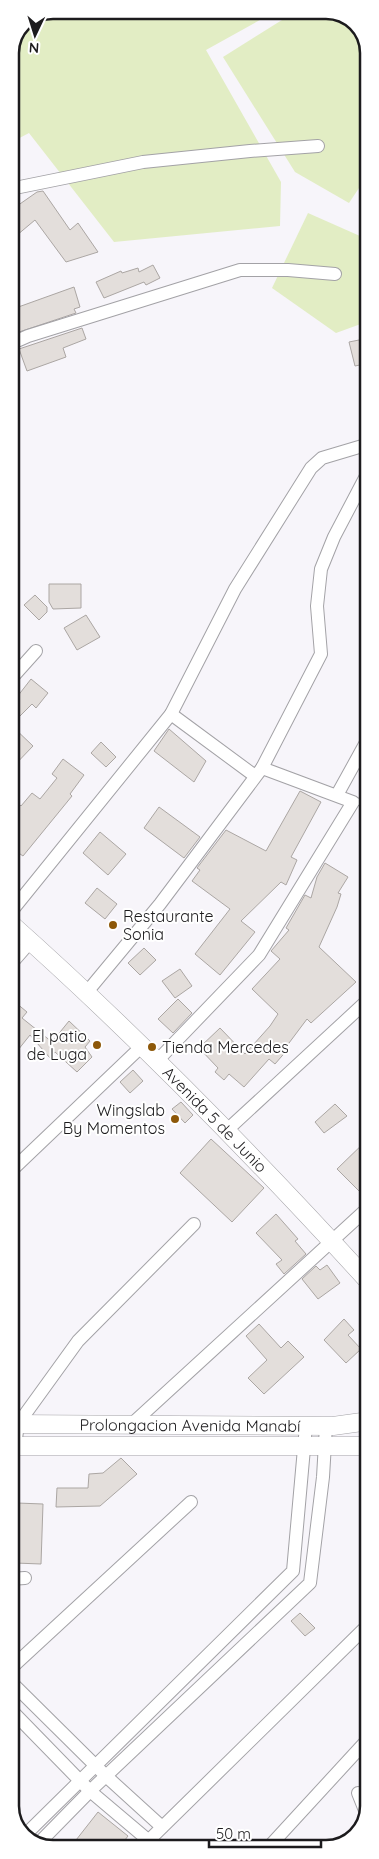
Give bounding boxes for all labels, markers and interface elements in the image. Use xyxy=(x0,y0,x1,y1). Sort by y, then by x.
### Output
north arrow xyxy=(10,10,60,60)
text: N xyxy=(28,39,40,57)
place label: Restaurante Sonia xyxy=(123,906,214,944)
marker: Restaurante Sonia xyxy=(107,919,119,931)
place label: El patio de Luga xyxy=(27,1026,87,1064)
place label: Tienda Mercedes xyxy=(162,1037,289,1057)
marker: El patio de Luga xyxy=(91,1039,103,1051)
marker: Tienda Mercedes xyxy=(146,1041,158,1053)
street label: Avenida 5 de Junio xyxy=(159,1062,271,1177)
place label: Wingslab By Momentos xyxy=(63,1100,165,1138)
marker: Wingslab By Momentos xyxy=(169,1113,181,1125)
street label: Prolongacion Avenida Manabí xyxy=(79,1414,301,1436)
scale bar xyxy=(209,1816,322,1848)
text: 50 m xyxy=(216,1824,251,1843)

